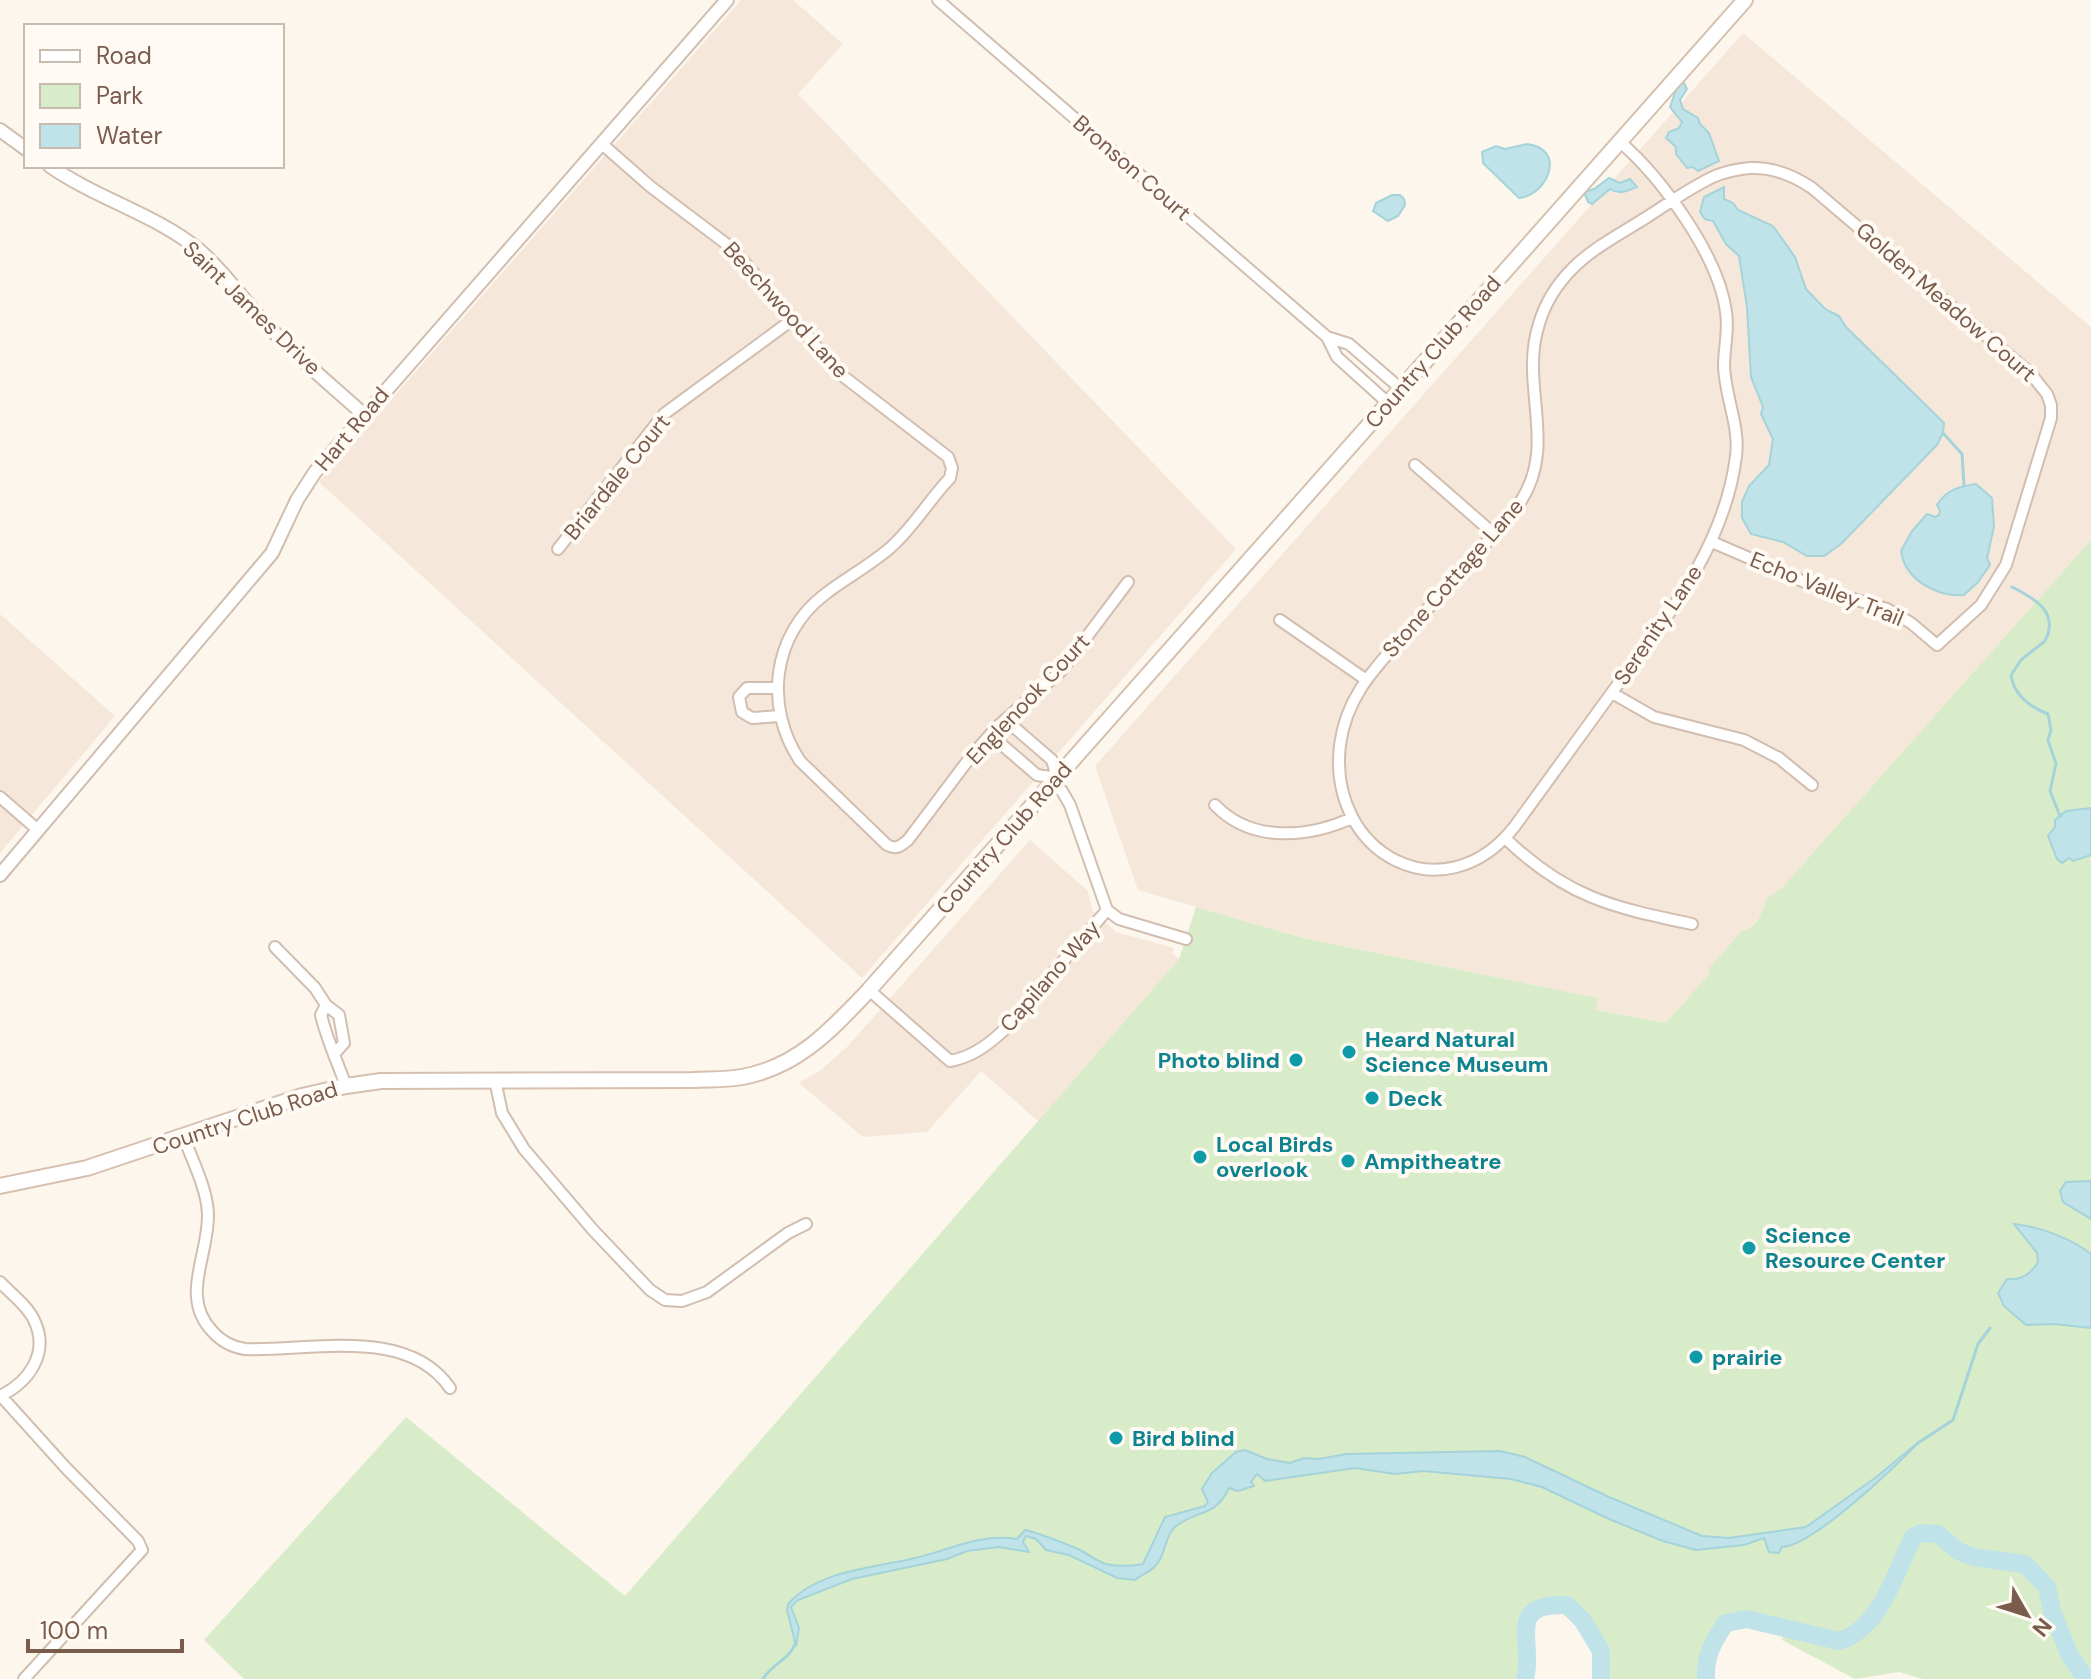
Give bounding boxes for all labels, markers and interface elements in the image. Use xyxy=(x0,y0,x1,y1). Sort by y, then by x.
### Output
legend xyxy=(24,24,284,168)
text: Road xyxy=(96,40,152,71)
text: Park xyxy=(96,80,143,111)
street label: Bronson Court xyxy=(1067,109,1197,227)
text: Water xyxy=(96,120,162,151)
street label: Golden Meadow Court xyxy=(1850,216,2042,388)
street label: Saint James Drive xyxy=(177,235,327,381)
street label: Beechwood Lane xyxy=(717,236,855,384)
street label: Country Club Road xyxy=(1359,270,1507,434)
street label: Hart Road xyxy=(308,381,396,477)
street label: Briardale Court xyxy=(557,408,677,546)
street label: Stone Cottage Lane xyxy=(1376,492,1530,664)
street label: Echo Valley Trail xyxy=(1746,545,1908,633)
street label: Serenity Lane xyxy=(1607,559,1709,691)
street label: Englenook Court xyxy=(960,627,1096,771)
street label: Country Club Road xyxy=(930,756,1078,920)
street label: Capilano Way xyxy=(993,914,1107,1038)
place label: Heard Natural Science Museum xyxy=(1365,1025,1549,1079)
marker: Heard Natural Science Museum xyxy=(1340,1043,1358,1061)
place label: Photo blind xyxy=(1158,1046,1280,1075)
marker: Photo blind xyxy=(1287,1051,1305,1069)
street label: Country Club Road xyxy=(149,1074,341,1162)
place label: Deck xyxy=(1388,1084,1443,1113)
marker: Deck xyxy=(1363,1089,1381,1107)
place label: Local Birds overlook xyxy=(1216,1130,1334,1184)
place label: Ampitheatre xyxy=(1364,1147,1501,1176)
marker: Local Birds overlook xyxy=(1191,1148,1209,1166)
marker: Ampitheatre xyxy=(1339,1152,1357,1170)
place label: Science Resource Center xyxy=(1765,1221,1945,1275)
marker: Science Resource Center xyxy=(1740,1239,1758,1257)
place label: prairie xyxy=(1712,1343,1783,1372)
marker: prairie xyxy=(1687,1348,1705,1366)
place label: Bird blind xyxy=(1132,1424,1235,1453)
marker: Bird blind xyxy=(1107,1429,1125,1447)
north arrow xyxy=(1987,1575,2067,1655)
scale bar xyxy=(28,1603,182,1653)
text: N xyxy=(2026,1612,2058,1643)
text: 100 m xyxy=(40,1615,108,1646)

